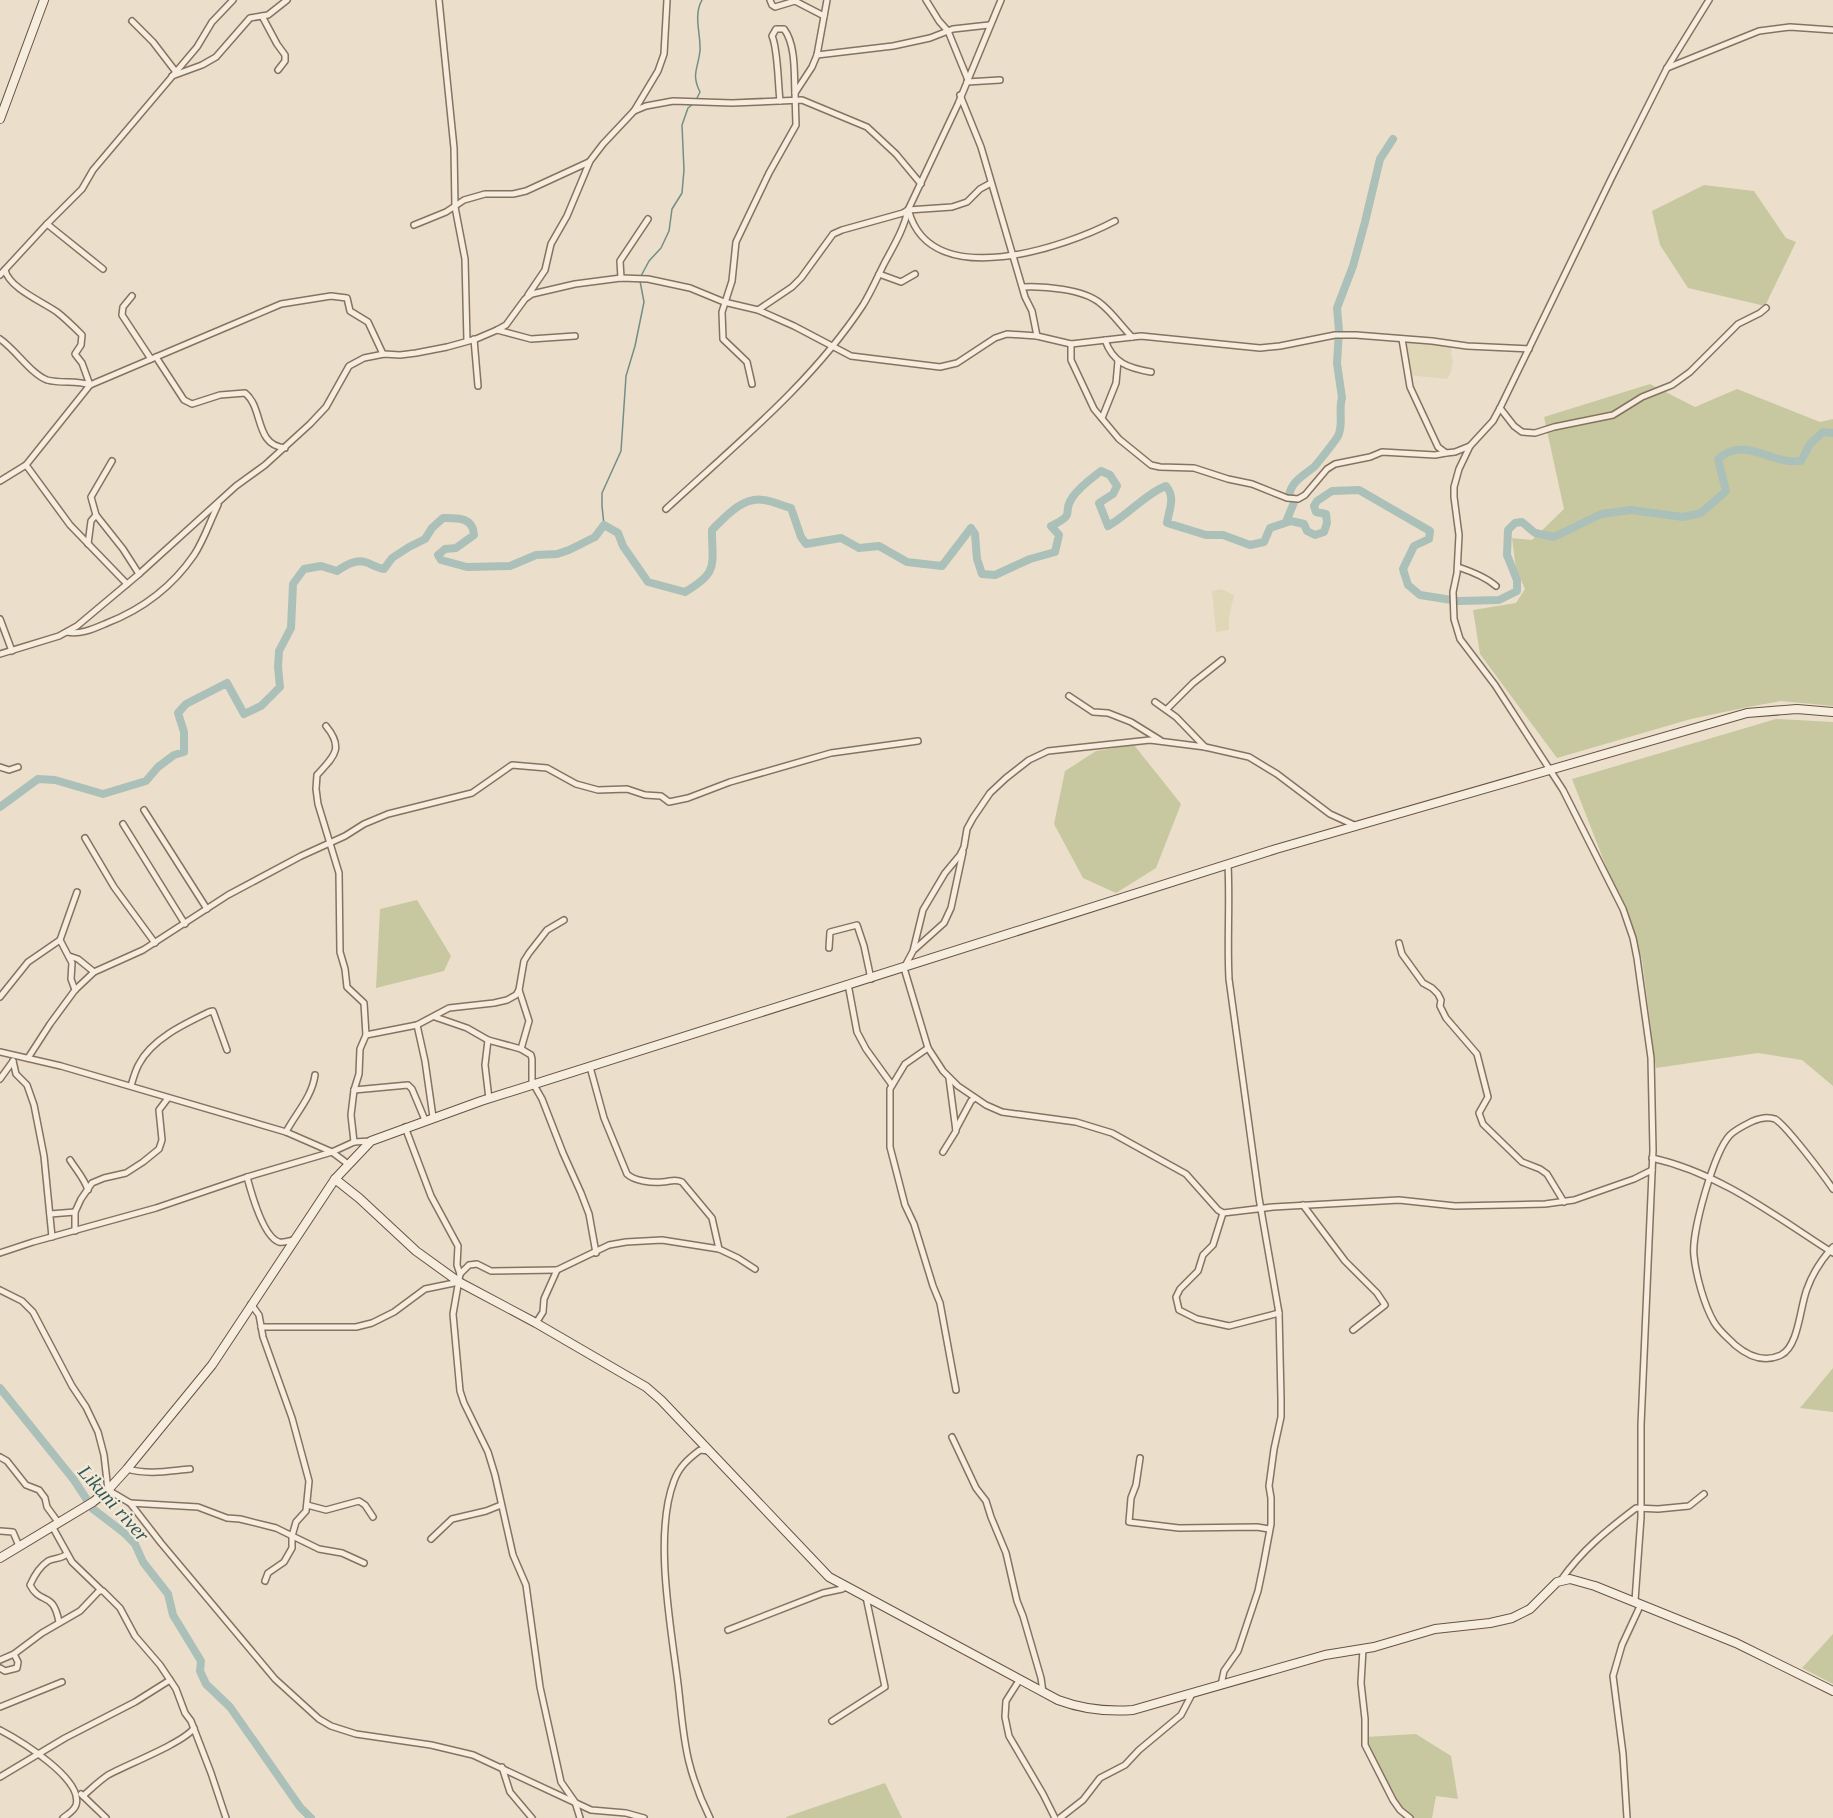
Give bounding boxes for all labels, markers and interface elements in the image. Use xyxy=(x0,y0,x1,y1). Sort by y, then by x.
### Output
water label: Likuni river xyxy=(73,1460,154,1546)

